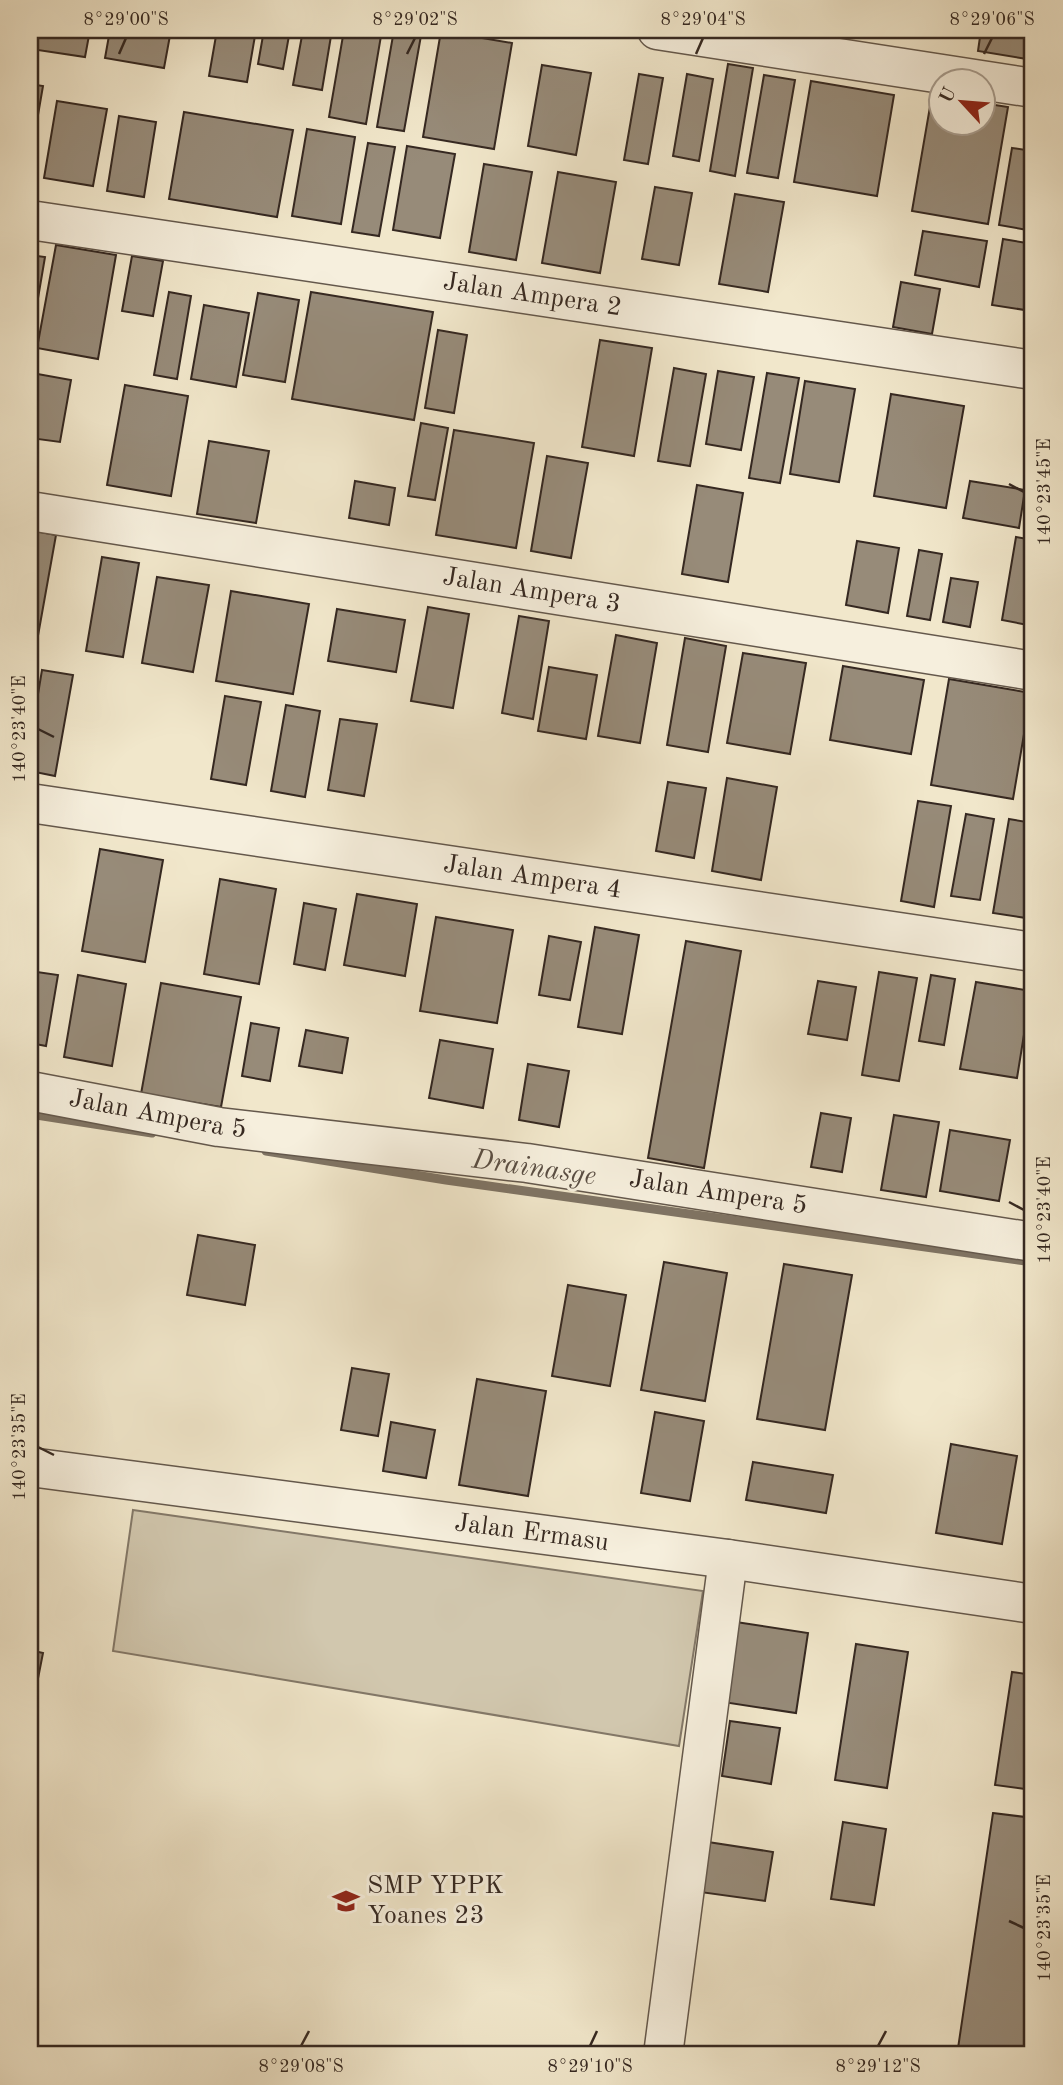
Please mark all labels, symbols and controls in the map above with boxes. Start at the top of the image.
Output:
text: 8°29'00"S [83,11,169,29]
text: 8°29'02"S [372,11,458,29]
text: 8°29'04"S [660,11,746,29]
text: 8°29'06"S [949,11,1035,29]
north arrow [926,66,996,136]
text: U [937,85,961,107]
street label: Jalan Ampera 2 [441,269,623,321]
text: 140°23'45"E [1036,438,1054,546]
street label: Jalan Ampera 3 [441,564,623,618]
text: 140°23'40"E [11,675,29,783]
street label: Jalan Ampera 4 [442,852,623,904]
street label: Jalan Ampera 5 [67,1086,248,1143]
water label: Drainasge [469,1146,598,1192]
text: 140°23'40"E [1036,1156,1054,1264]
street label: Jalan Ampera 5 [627,1166,809,1220]
text: 140°23'35"E [11,1393,29,1501]
street label: Jalan Ermasu [453,1510,611,1556]
place label: SMP YPPK Yoanes 23 [367,1873,504,1929]
text: 140°23'35"E [1036,1874,1054,1982]
school or university icon: SMP YPPK Yoanes 23 [331,1886,361,1916]
text: 8°29'08"S [258,2058,344,2076]
text: 8°29'10"S [547,2058,633,2076]
text: 8°29'12"S [835,2058,921,2076]

